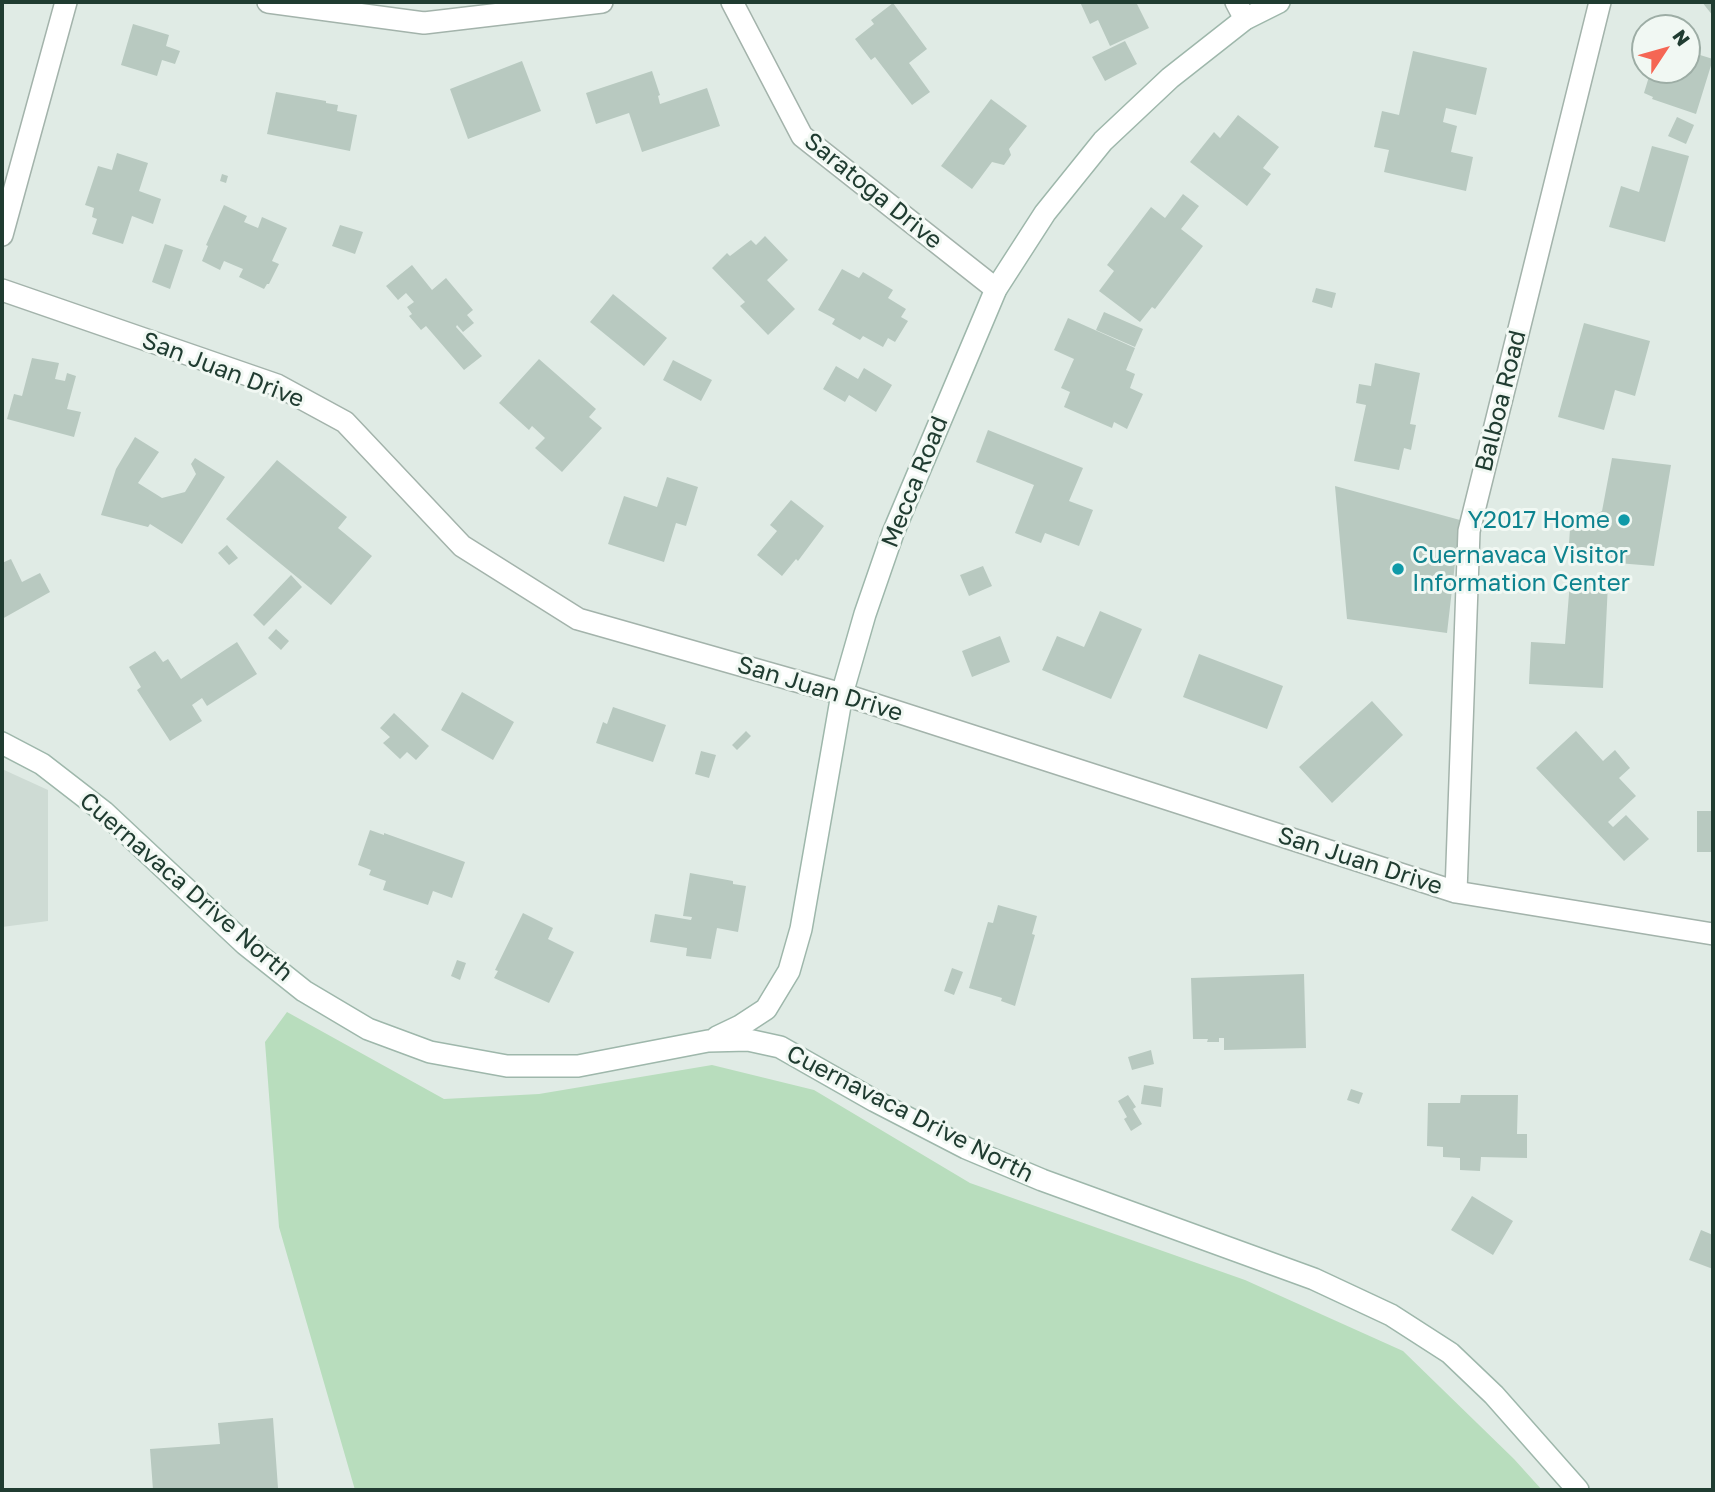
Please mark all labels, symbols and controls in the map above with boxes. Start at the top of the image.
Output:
north arrow [1631,14,1701,84]
text: N [1668,25,1695,50]
street label: Saratoga Drive [798,127,948,255]
street label: San Juan Drive [138,326,308,414]
street label: Balboa Road [1470,327,1532,475]
street label: Mecca Road [876,412,954,552]
place label: Y2017 Home [1468,506,1610,534]
marker: Y2017 Home [1616,512,1632,528]
place label: Cuernavaca Visitor Information Center [1412,541,1630,597]
marker: Cuernavaca Visitor Information Center [1390,561,1406,577]
street label: San Juan Drive [734,650,906,728]
street label: Cuernavaca Drive North [73,787,299,987]
street label: San Juan Drive [1274,821,1446,901]
street label: Cuernavaca Drive North [782,1039,1038,1189]

